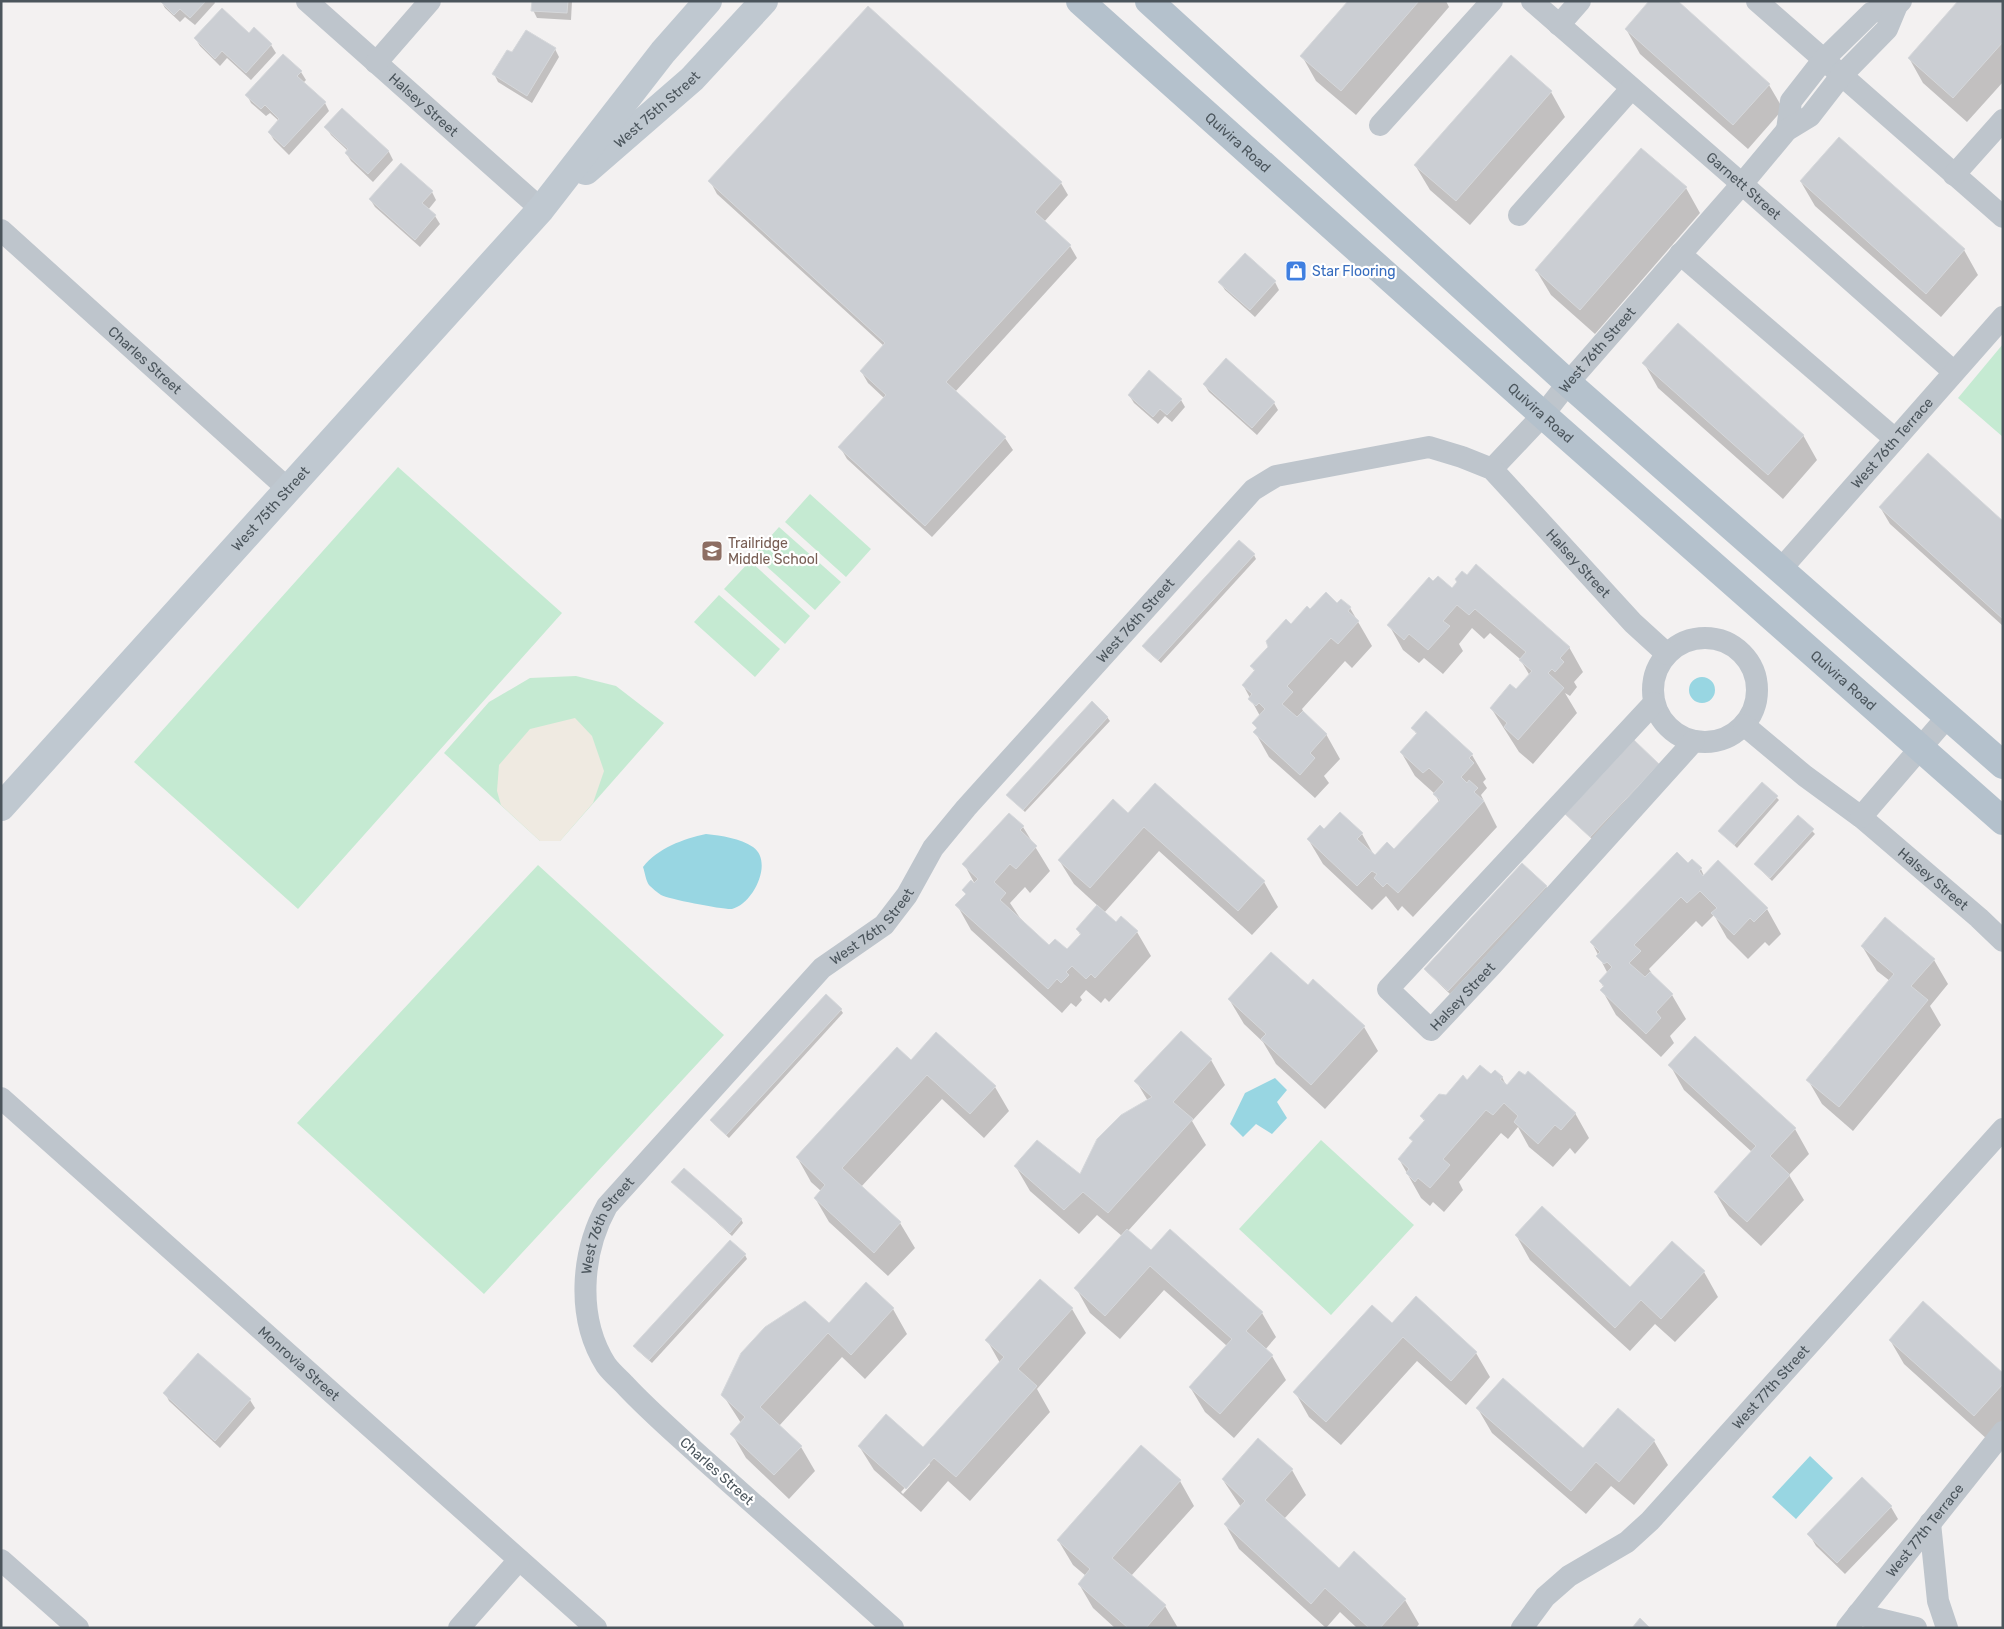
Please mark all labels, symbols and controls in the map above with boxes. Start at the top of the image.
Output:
street label: West 75th Street [611,67,704,152]
street label: Halsey Street [385,70,462,141]
street label: Quivira Road [1201,109,1274,176]
street label: Garnett Street [1703,149,1785,224]
shop icon: Star Flooring [1284,259,1308,283]
place label: Star Flooring [1312,263,1396,280]
street label: West 76th Street [1556,303,1640,396]
street label: Charles Street [104,323,185,398]
street label: Quivira Road [1504,380,1577,447]
street label: West 76th Terrace [1848,394,1937,492]
street label: West 75th Street [228,463,314,555]
street label: Halsey Street [1542,526,1614,602]
place label: Trailridge Middle School [728,535,818,568]
school or university icon: Trailridge Middle School [700,539,724,563]
street label: West 76th Street [1093,575,1178,667]
street label: Quivira Road [1807,647,1880,714]
street label: Halsey Street [1894,844,1972,914]
street label: West 76th Street [827,885,918,969]
street label: Halsey Street [1427,959,1499,1034]
street label: West 76th Street [578,1173,638,1275]
street label: Monrovia Street [254,1323,343,1405]
street label: West 77th Street [1729,1342,1813,1433]
street label: Charles Street [676,1434,757,1509]
street label: West 77th Terrace [1883,1480,1968,1581]

